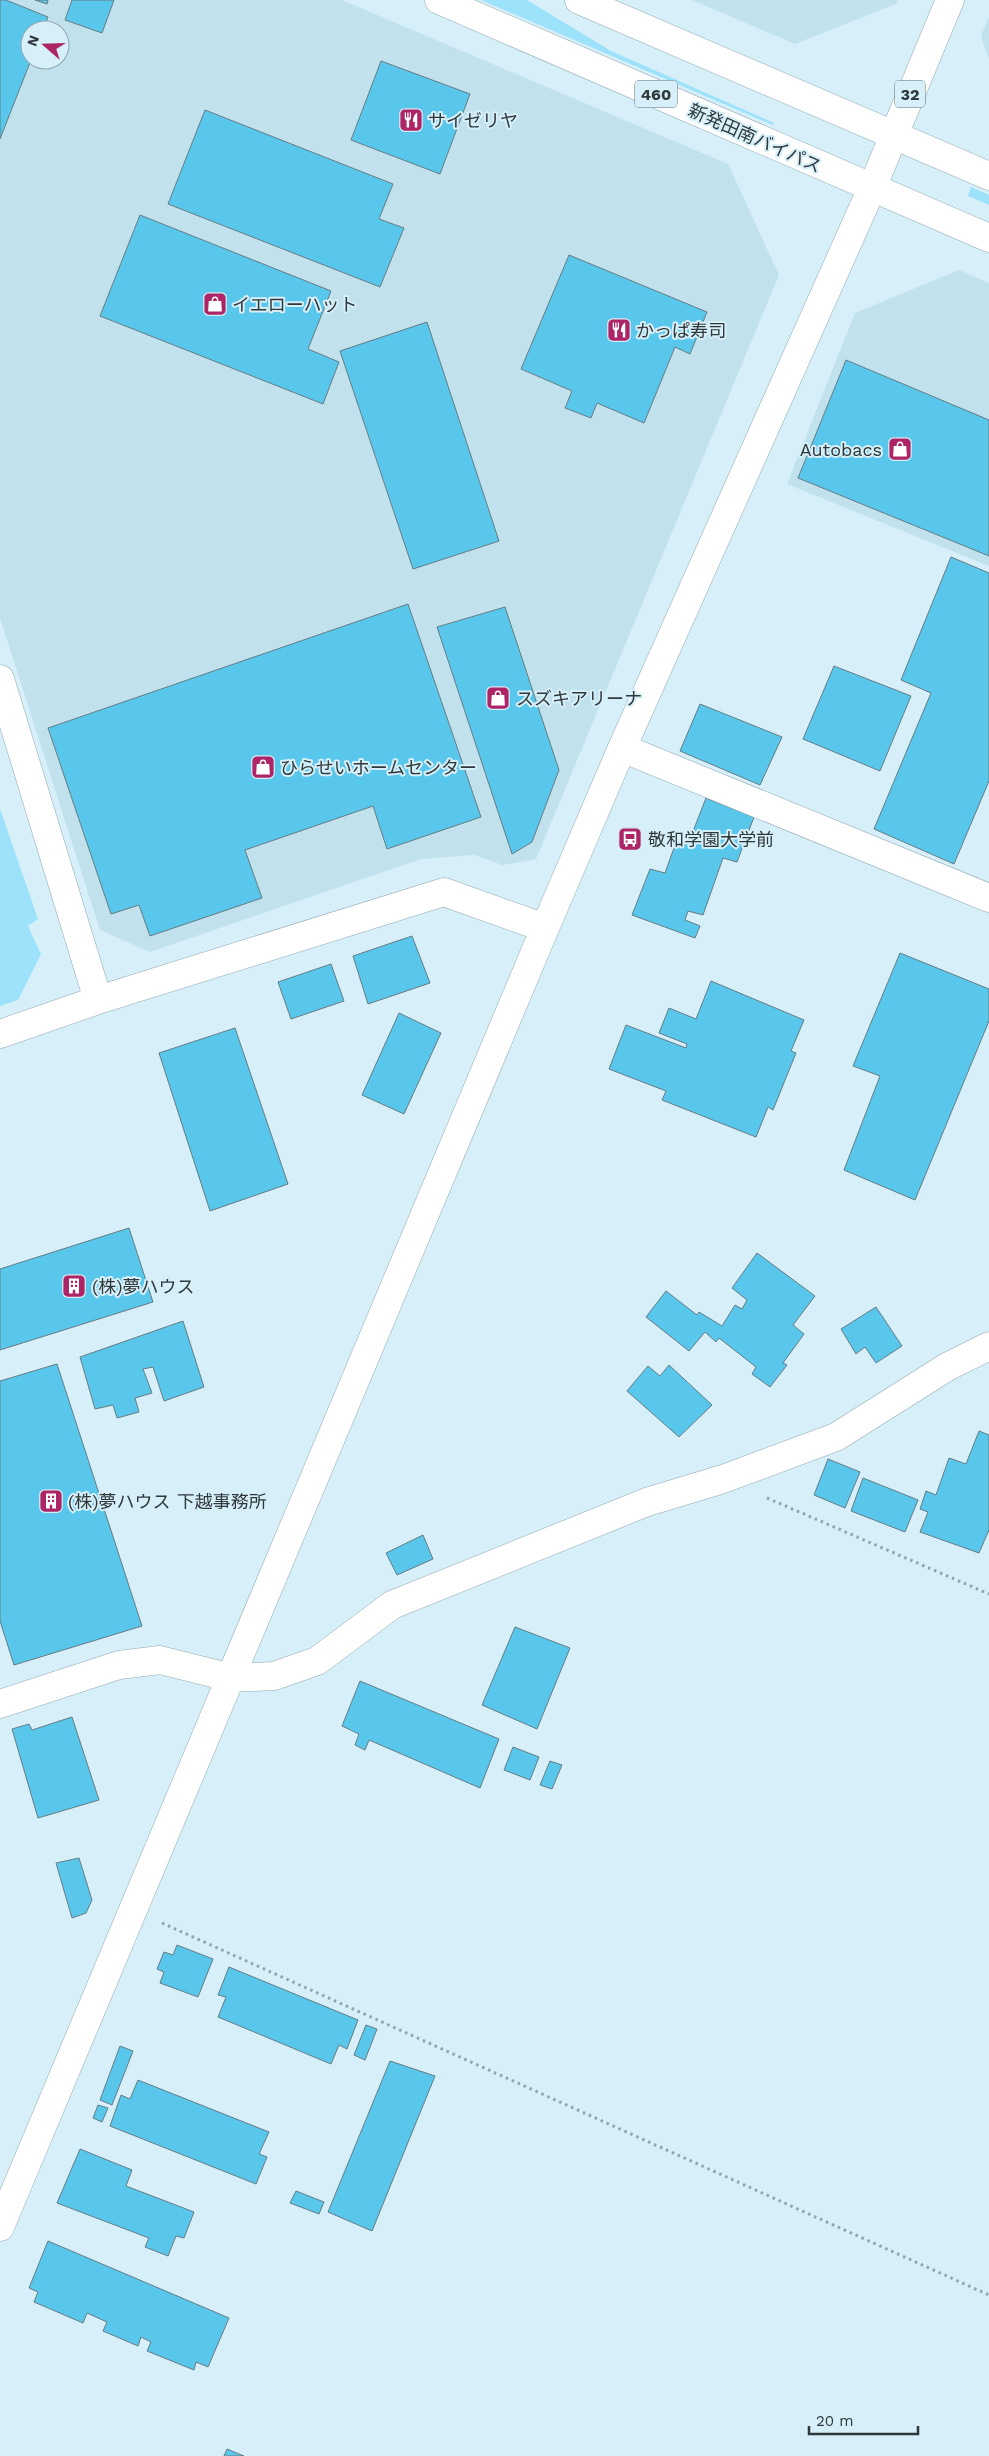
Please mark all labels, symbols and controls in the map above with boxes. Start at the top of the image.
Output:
north arrow [20,20,70,70]
text: N [23,33,42,48]
road number: 460 [635,80,677,108]
road number: 32 [895,80,925,108]
street label: 新発田南バイパス [685,99,825,177]
restaurant icon: サイゼリヤ [398,107,424,133]
place label: サイゼリヤ [428,110,518,131]
shop icon: イエローハット [202,291,228,317]
place label: イエローハット [232,294,357,315]
restaurant icon: かっぱ寿司 [606,317,632,343]
place label: かっぱ寿司 [636,320,726,341]
shop icon: Autobacs [887,436,913,462]
place label: Autobacs [800,439,882,460]
shop icon: スズキアリーナ [485,685,511,711]
place label: スズキアリーナ [516,688,642,709]
shop icon: ひらせいホームセンター [250,754,276,780]
place label: ひらせいホームセンター [280,757,477,778]
bus stop icon: 敬和学園大学前 [617,826,643,852]
place label: 敬和学園大学前 [648,829,774,850]
building icon: (株)夢ハウス [61,1273,87,1299]
place label: (株)夢ハウス [92,1276,195,1297]
building icon: (株)夢ハウス 下越事務所 [38,1488,64,1514]
place label: (株)夢ハウス 下越事務所 [68,1491,267,1512]
scale bar [809,2404,918,2436]
text: 20 m [816,2412,854,2430]

